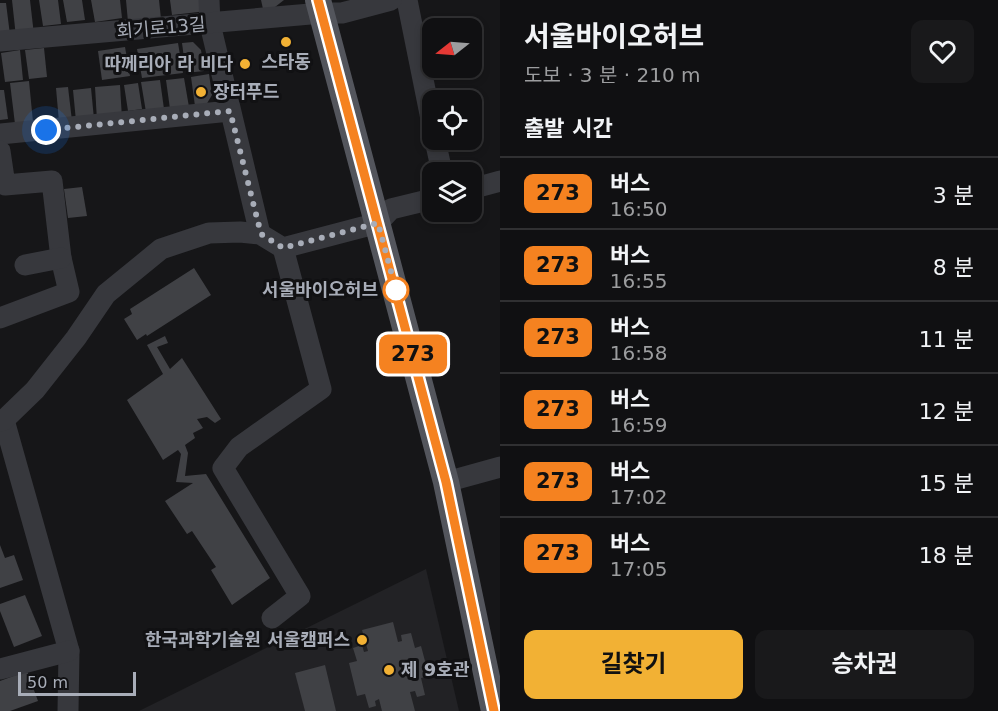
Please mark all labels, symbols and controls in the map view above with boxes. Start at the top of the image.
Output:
street label: 회기로13길 [116,13,206,42]
north arrow [422,18,482,78]
map controls [422,18,482,222]
text: 서울바이오허브 [524,20,704,53]
button: heart [911,20,974,83]
marker: 스타동 [279,35,293,49]
place label: 스타동 [261,51,311,72]
place label: 따께리아 라 비다 [105,53,233,74]
marker: 따께리아 라 비다 [238,57,252,71]
text: 도보 · 3 분 · 210 m [524,63,700,87]
place label: 장터푸드 [213,81,279,102]
marker: 장터푸드 [194,85,208,99]
button: locate [422,90,482,150]
your location [31,115,61,145]
text: 출발 시간 [524,116,613,141]
button: layers [422,162,482,222]
text: 버스 [610,171,650,196]
text: 273 [536,181,580,205]
text: 3 분 [933,183,974,208]
text: 16:50 [610,197,667,221]
text: 버스 [610,243,650,268]
text: 273 [536,253,580,277]
text: 8 분 [933,255,974,280]
text: 16:55 [610,269,667,293]
marker: 서울바이오허브 [383,277,409,303]
place label: 서울바이오허브 [262,279,378,300]
text: 버스 [610,315,650,340]
text: 273 [536,325,580,349]
text: 11 분 [919,327,974,352]
line badge: 273 [378,334,448,374]
text: 16:58 [610,341,667,365]
text: 273 [391,342,435,366]
text: 버스 [610,387,650,412]
text: 273 [536,397,580,421]
text: 12 분 [919,399,974,424]
text: 16:59 [610,413,667,437]
text: 버스 [610,459,650,484]
text: 273 [536,469,580,493]
text: 15 분 [919,471,974,496]
text: 17:02 [610,485,667,509]
text: 버스 [610,531,650,556]
text: 273 [536,541,580,565]
text: 18 분 [919,543,974,568]
text: 17:05 [610,557,667,581]
place label: 한국과학기술원 서울캠퍼스 [145,629,350,650]
button: 길찾기 [524,630,743,699]
button: 승차권 [755,630,974,699]
marker: 한국과학기술원 서울캠퍼스 [355,633,369,647]
place label: 제 9호관 [401,659,470,680]
marker: 제 9호관 [382,663,396,677]
scale bar [18,669,136,696]
text: 50 m [27,673,68,692]

